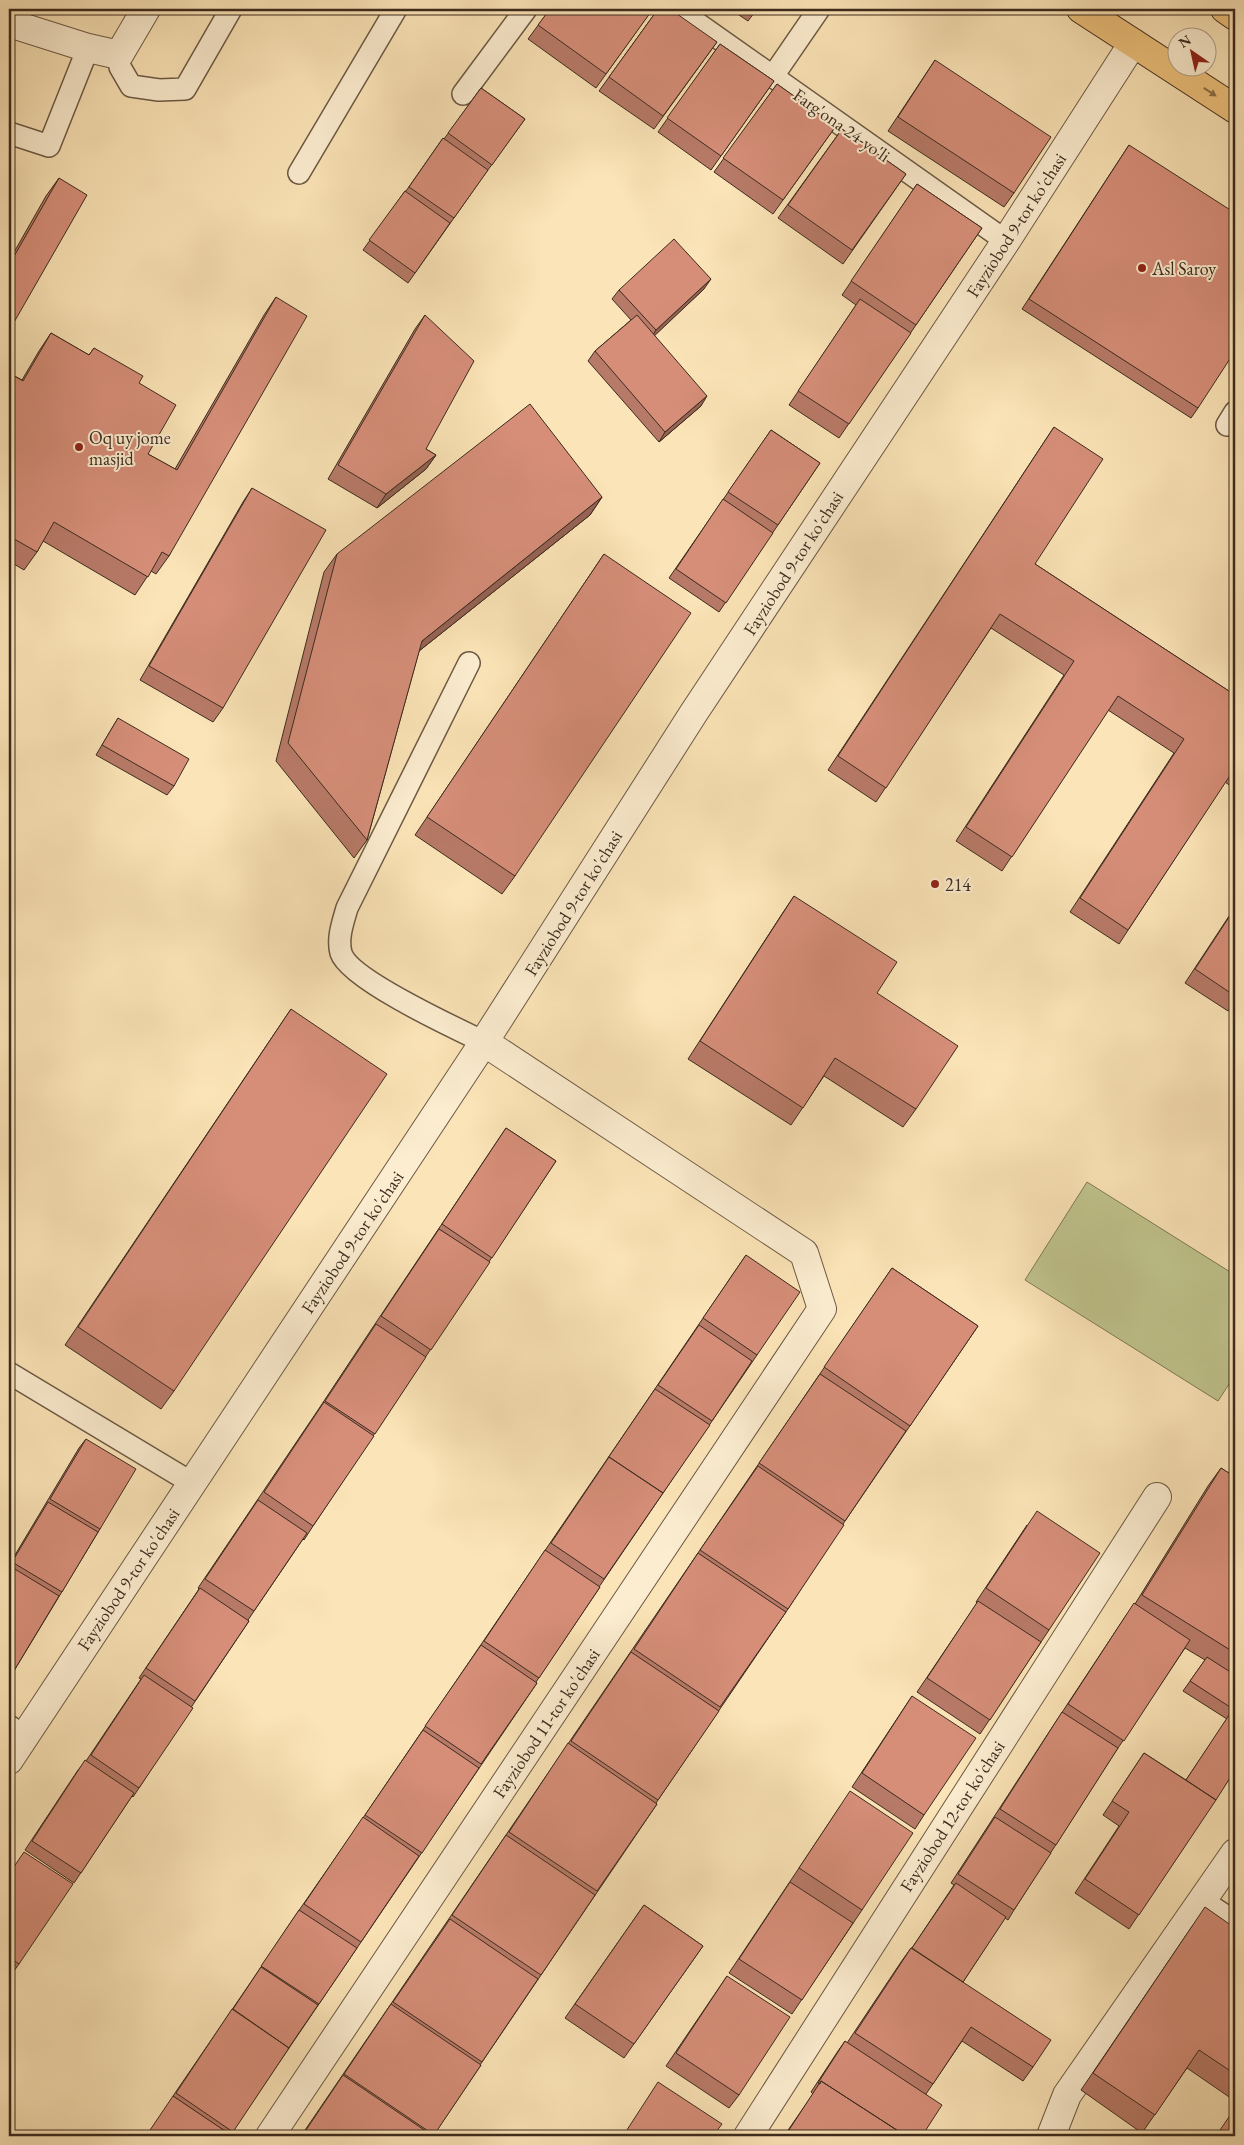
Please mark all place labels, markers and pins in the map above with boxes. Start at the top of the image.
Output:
place label: Asl Saroy [1151,257,1216,280]
marker: Asl Saroy [1136,262,1148,274]
place label: Oq uy jome masjid [89,426,171,470]
marker: Oq uy jome masjid [73,441,85,453]
place label: 214 [945,873,971,896]
marker: 214 [929,878,941,890]

